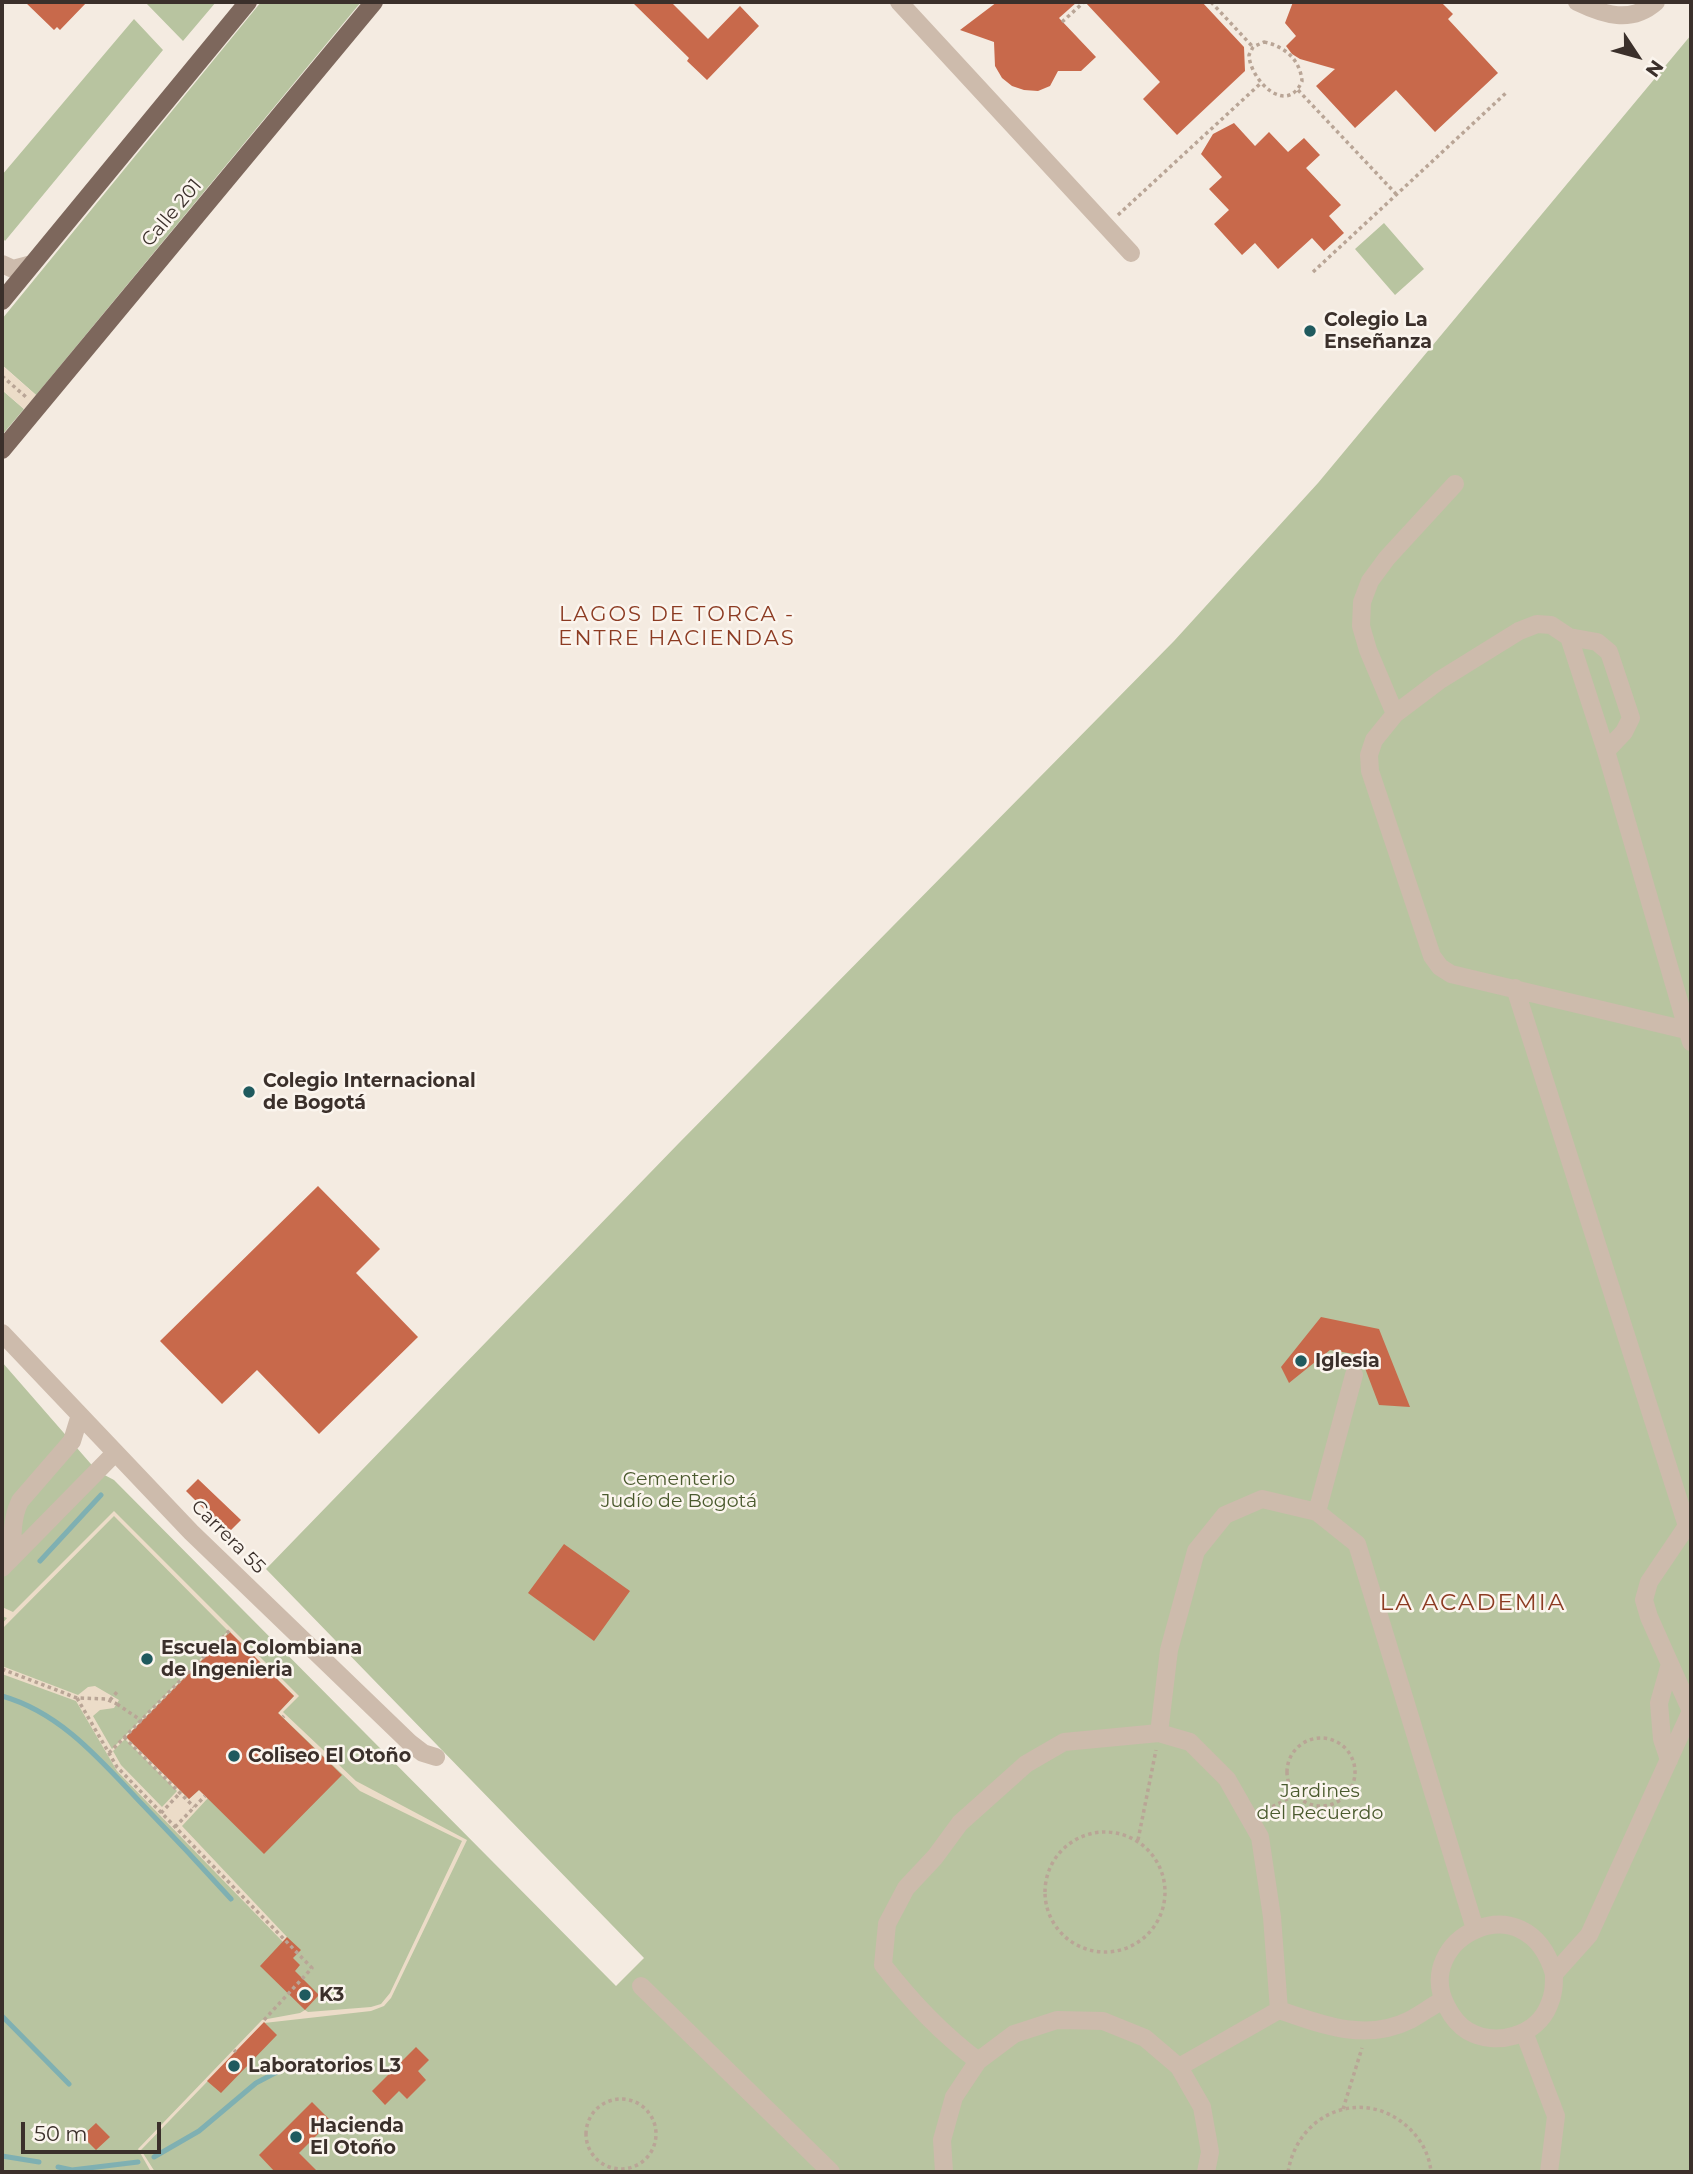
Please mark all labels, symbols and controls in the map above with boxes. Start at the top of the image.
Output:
north arrow [1602,21,1672,91]
text: N [1641,56,1668,82]
street label: Calle 201 [137,174,207,252]
place label: Colegio La Enseñanza [1324,309,1432,353]
marker: Colegio La Enseñanza [1302,323,1318,339]
district label: LAGOS DE TORCA - ENTRE HACIENDAS [560,602,794,652]
place label: Colegio Internacional de Bogotá [263,1070,476,1114]
marker: Colegio Internacional de Bogotá [241,1084,257,1100]
place label: Iglesia [1315,1350,1380,1372]
marker: Iglesia [1293,1353,1309,1369]
park label: Cementerio Judío de Bogotá [601,1468,757,1512]
street label: Carrera 55 [186,1495,270,1579]
district label: LA ACADEMIA [1381,1589,1565,1617]
place label: Escuela Colombiana de Ingenieria [161,1637,362,1681]
marker: Escuela Colombiana de Ingenieria [139,1651,155,1667]
place label: Coliseo El Otoño [248,1745,411,1767]
marker: Coliseo El Otoño [226,1748,242,1764]
park label: Jardines del Recuerdo [1257,1780,1383,1824]
place label: K3 [319,1984,344,2006]
marker: K3 [297,1987,313,2003]
place label: Laboratorios L3 [248,2055,401,2077]
marker: Laboratorios L3 [226,2058,242,2074]
scale bar [24,2108,164,2152]
place label: Hacienda El Otoño [310,2115,404,2159]
text: 50 m [34,2121,88,2146]
marker: Hacienda El Otoño [288,2129,304,2145]

